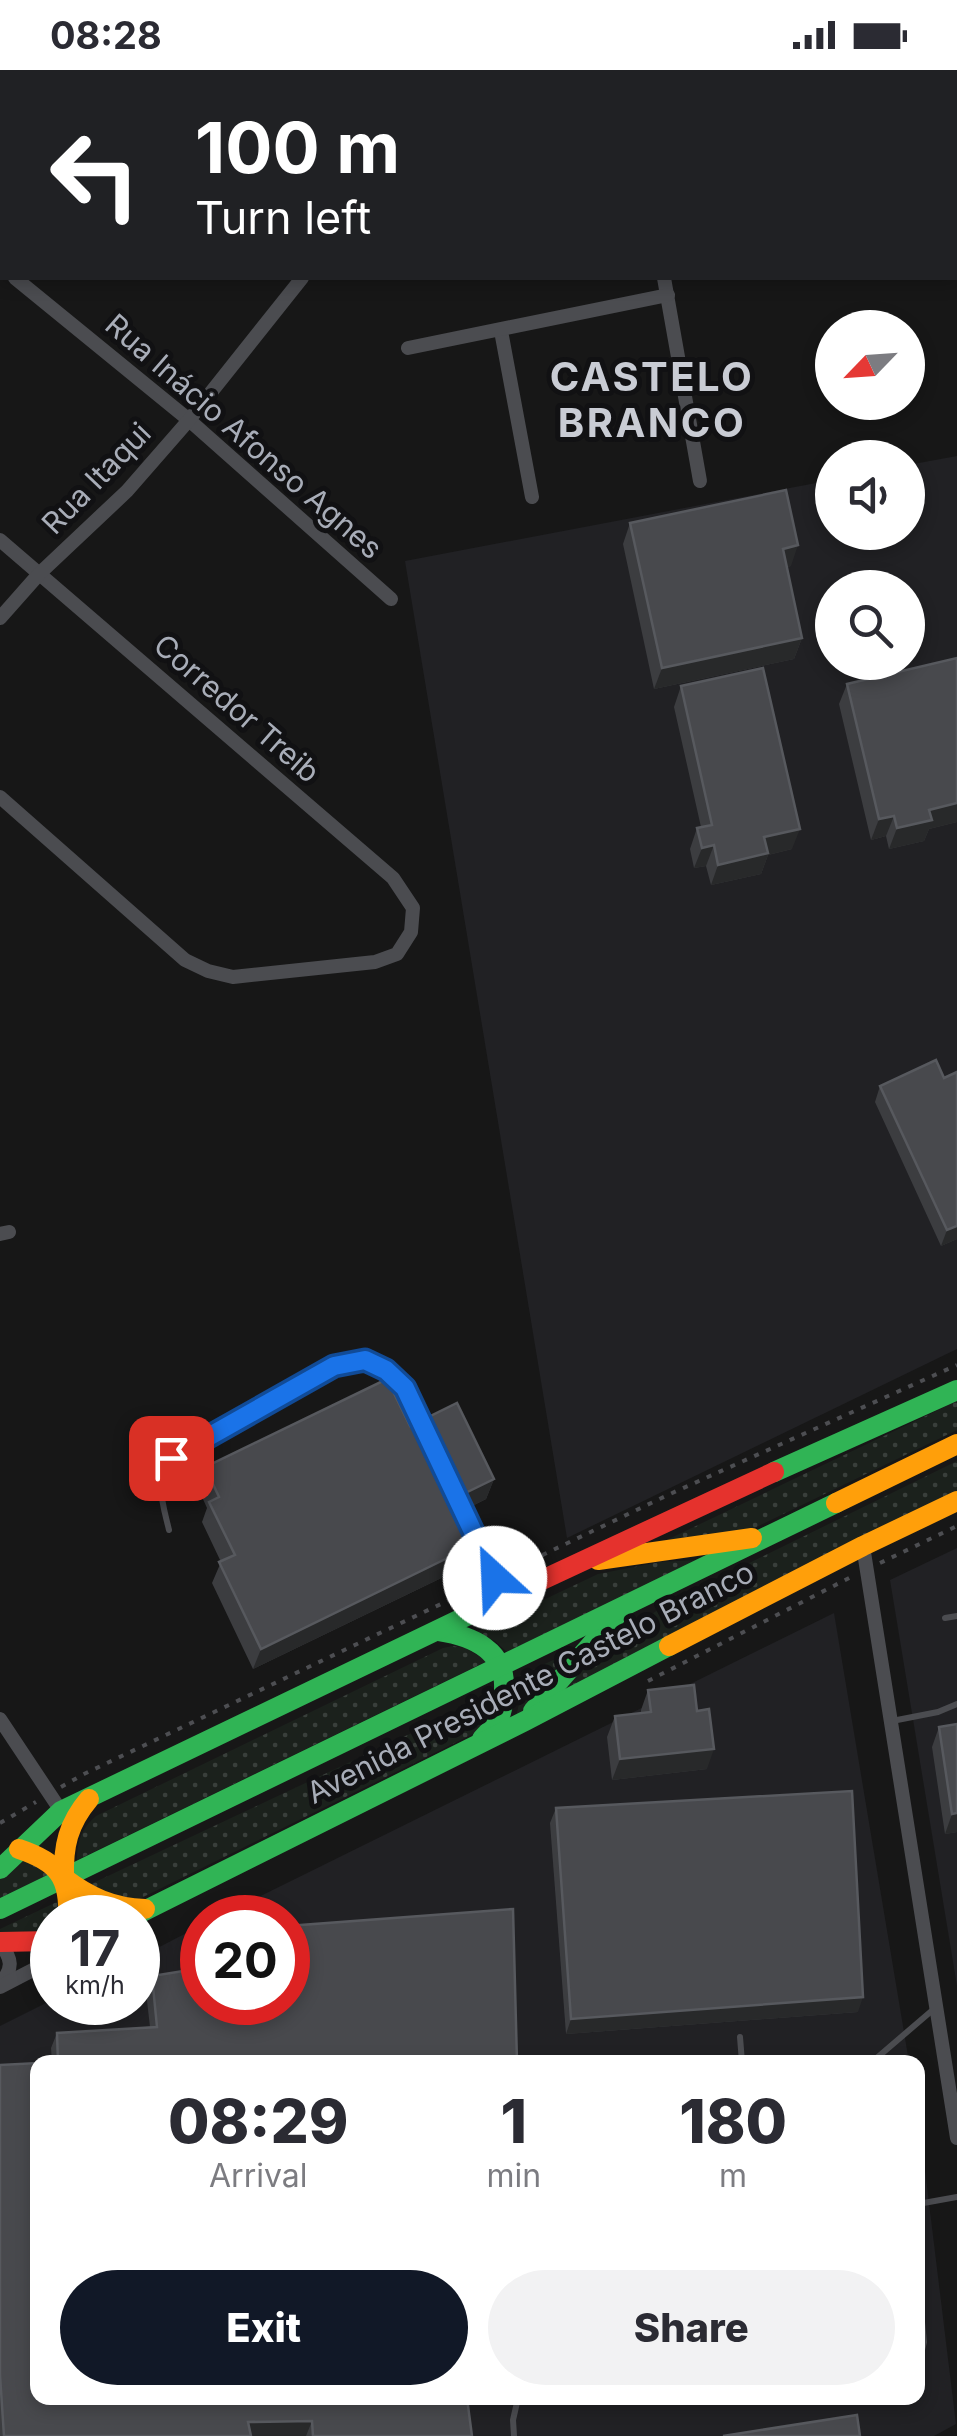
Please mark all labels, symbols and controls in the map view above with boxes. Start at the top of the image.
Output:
text: 08:28 [50,12,162,58]
text: 100 m [195,105,400,190]
icon: left [30,110,160,240]
text: Turn left [195,190,371,245]
street label: Rua Inácio Afonso Agnes [98,306,390,566]
north arrow [815,310,925,420]
map controls [815,310,925,680]
district label: CASTELO BRANCO [550,352,754,447]
street label: Rua Itaqui [34,415,158,541]
button: sound [815,440,925,550]
button: search [815,570,925,680]
street label: Corredor Treib [147,626,327,790]
pin [129,1416,214,1501]
icon: arrive [144,1431,199,1486]
position arrow [443,1526,547,1630]
street label: Avenida Presidente Castelo Branco [301,1553,759,1811]
speed limit sign: 20 [180,1895,310,2025]
text: 17 [70,1918,120,1978]
text: km/h [65,1970,125,2000]
text: 08:29 [168,2085,348,2157]
text: 1 [501,2085,527,2157]
text: 180 [679,2085,787,2157]
text: Arrival [209,2156,307,2195]
text: min [486,2156,541,2195]
text: m [719,2156,747,2195]
button: Exit [60,2270,468,2385]
button: Share [488,2270,895,2385]

